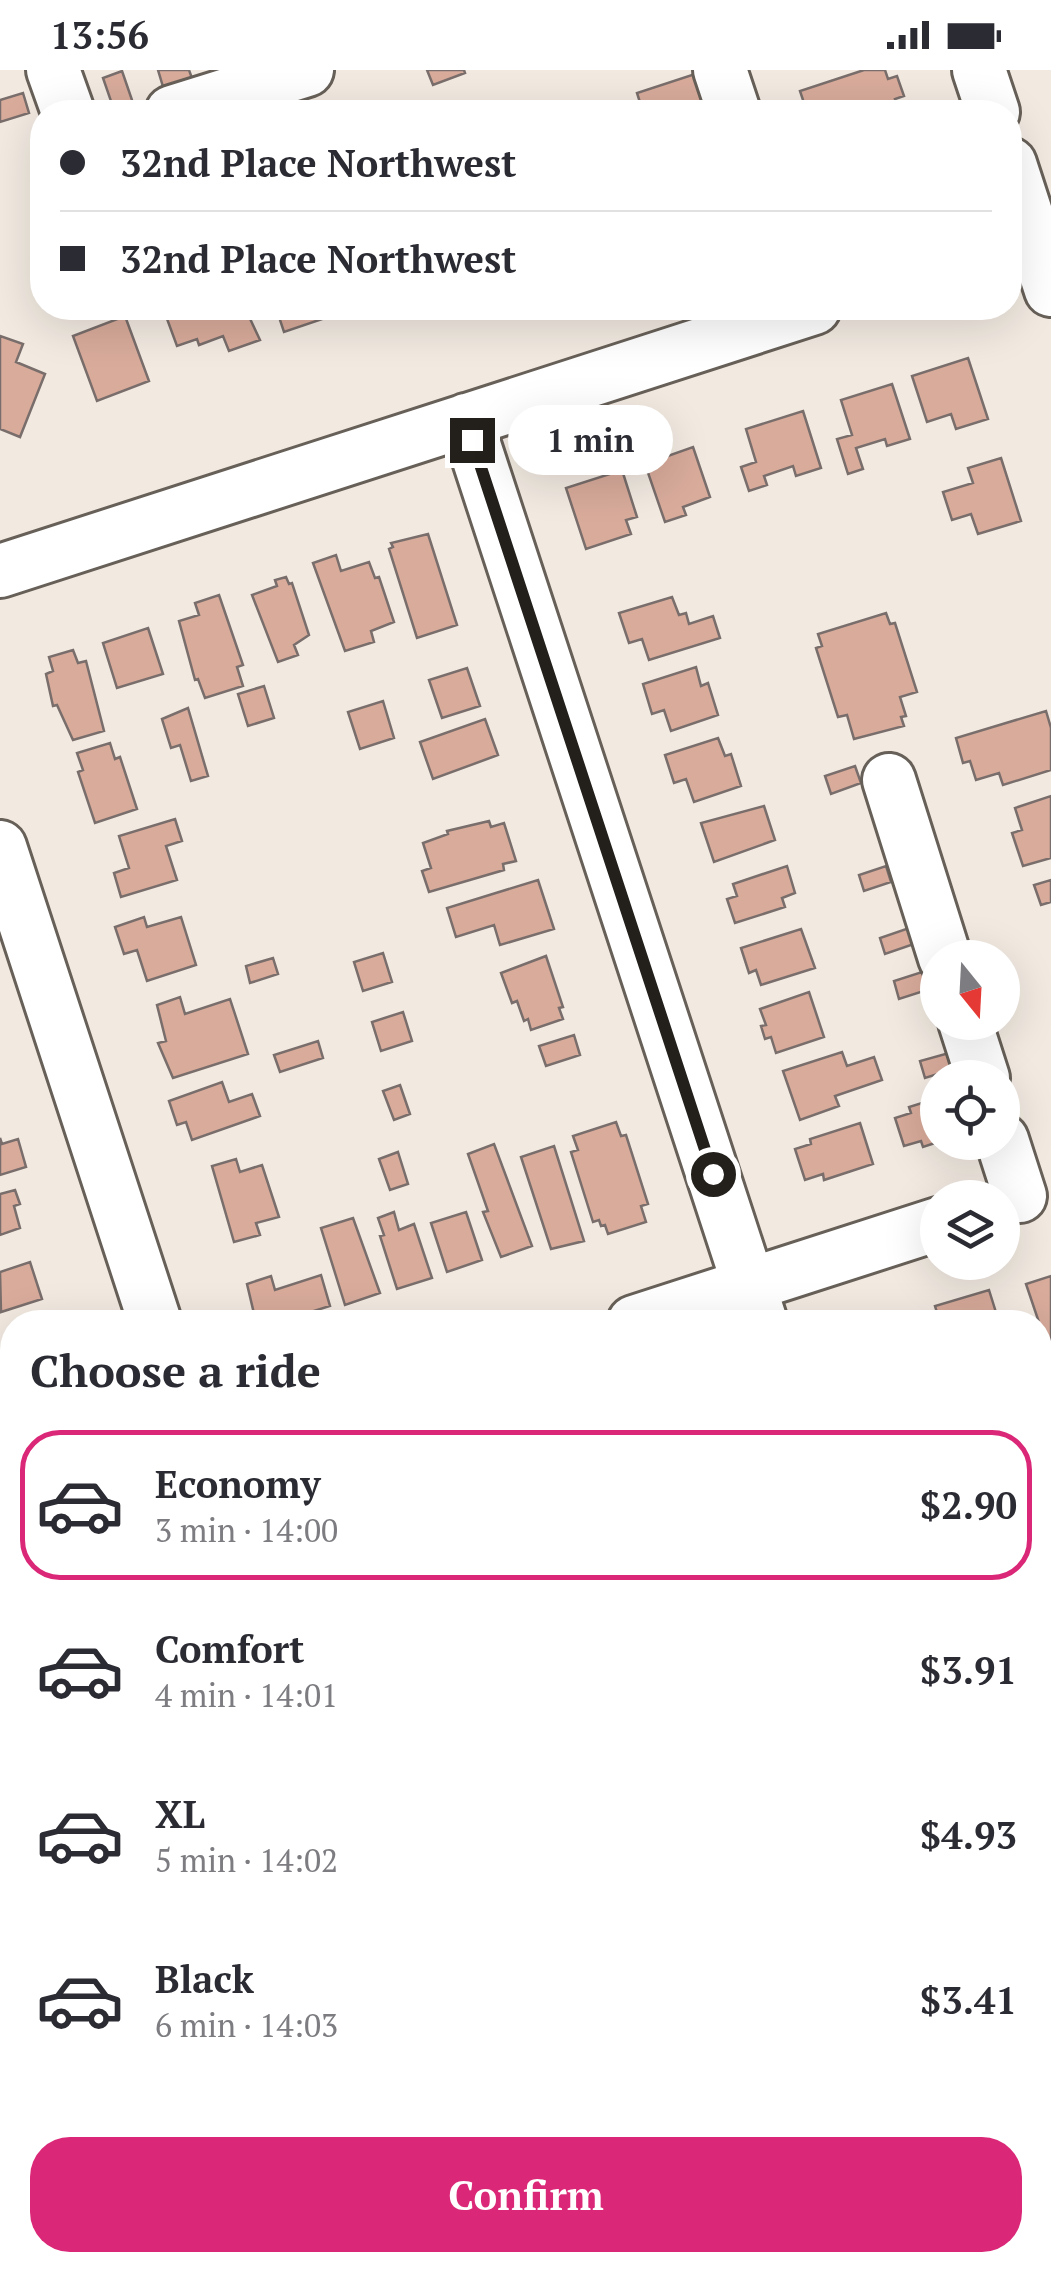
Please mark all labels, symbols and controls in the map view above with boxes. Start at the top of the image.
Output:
text: 13:56 [50,10,149,60]
text: 32nd Place Northwest [120,138,516,188]
text: 32nd Place Northwest [120,234,516,284]
callout: 1 min [507,405,672,475]
route end [450,418,495,463]
text: 1 min [547,419,634,461]
north arrow [920,940,1020,1040]
map controls [920,940,1020,1280]
button: locate [920,1060,1020,1160]
route start [691,1152,736,1197]
button: layers [920,1180,1020,1280]
text: Choose a ride [30,1340,321,1400]
text: Economy [155,1459,321,1509]
icon: car [35,1460,125,1550]
text: $2.90 [920,1480,1017,1530]
text: 3 min · 14:00 [155,1509,338,1551]
text: Comfort [155,1624,304,1674]
icon: car [35,1625,125,1715]
text: $3.91 [920,1645,1017,1695]
text: 4 min · 14:01 [155,1674,338,1716]
text: XL [155,1789,205,1839]
icon: car [35,1790,125,1880]
text: $4.93 [920,1810,1017,1860]
text: 5 min · 14:02 [155,1839,338,1881]
text: Black [155,1954,254,2004]
icon: car [35,1955,125,2045]
text: $3.41 [920,1975,1017,2025]
text: 6 min · 14:03 [155,2004,338,2046]
button: Confirm [30,2137,1022,2252]

